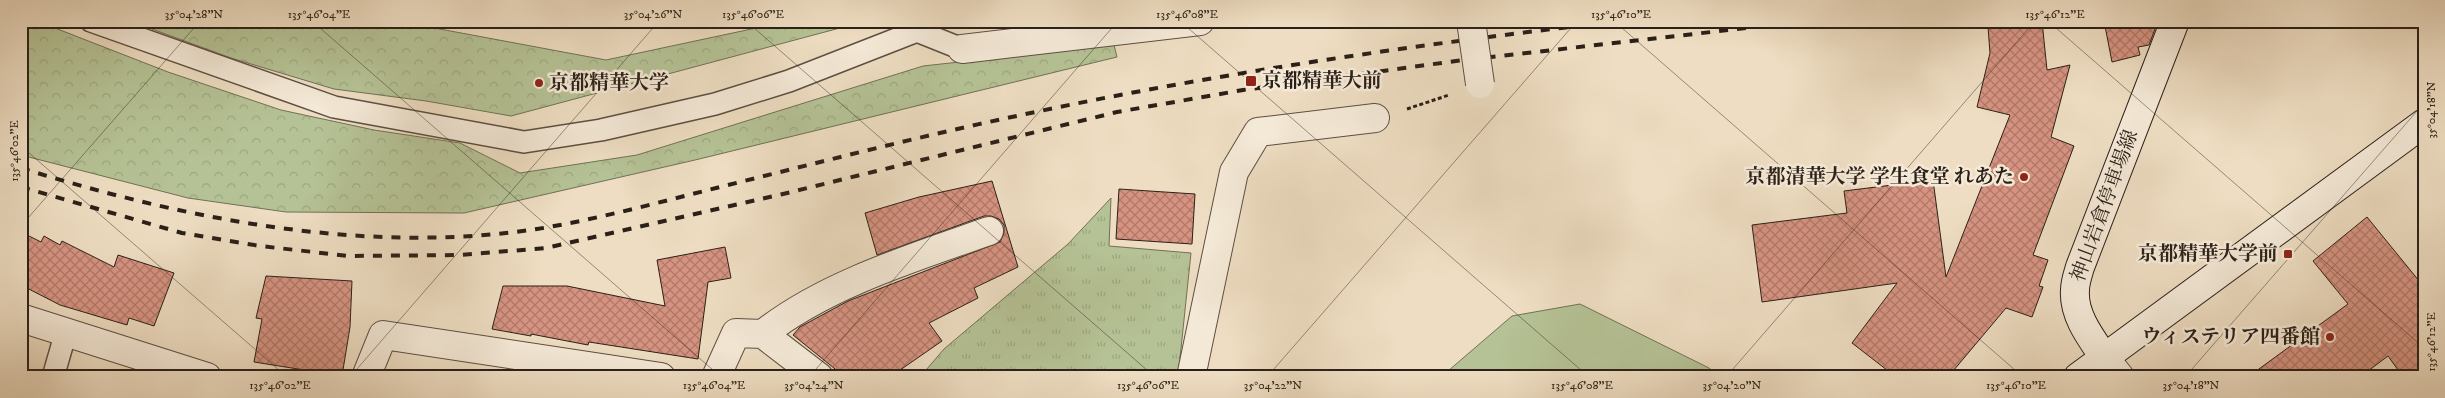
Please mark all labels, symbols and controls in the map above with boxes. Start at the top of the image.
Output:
text: 35°04'28"N [165,7,223,22]
text: 135°46'04"E [288,7,351,22]
text: 35°04'26"N [624,7,682,22]
text: 135°46'06"E [722,7,785,22]
text: 135°46'08"E [1156,7,1218,22]
text: 135°46'10"E [1591,7,1652,22]
text: 135°46'12"E [2025,7,2085,22]
place label: 京都精華大前 [1262,69,1382,94]
place label: 京都精華大学 [549,71,669,96]
marker: 京都精華大前 [1244,74,1258,88]
marker: 京都精華大学 [533,77,545,89]
text: 35°04'18"N [2424,81,2439,138]
text: 135°46'02"E [7,120,22,182]
street label: 神山岩倉停車場線 [2066,127,2144,285]
place label: 京都清華大学 学生食堂 れあた [1745,165,2014,190]
marker: 京都清華大学 学生食堂 れあた [2018,171,2030,183]
place label: 京都精華大学前 [2138,242,2278,267]
marker: 京都精華大学前 [2282,248,2294,260]
text: 135°46'12"E [2424,312,2439,372]
place label: ウィステリア四番館 [2142,325,2320,350]
marker: ウィステリア四番館 [2324,331,2336,343]
text: 135°46'02"E [249,378,311,393]
text: 135°46'04"E [683,378,746,393]
text: 35°04'24"N [784,378,844,393]
text: 135°46'06"E [1117,378,1180,393]
text: 35°04'22"N [1244,378,1302,393]
text: 135°46'08"E [1551,378,1613,393]
text: 35°04'20"N [1703,378,1762,393]
text: 135°46'10"E [1986,378,2047,393]
text: 35°04'18"N [2163,378,2220,393]

